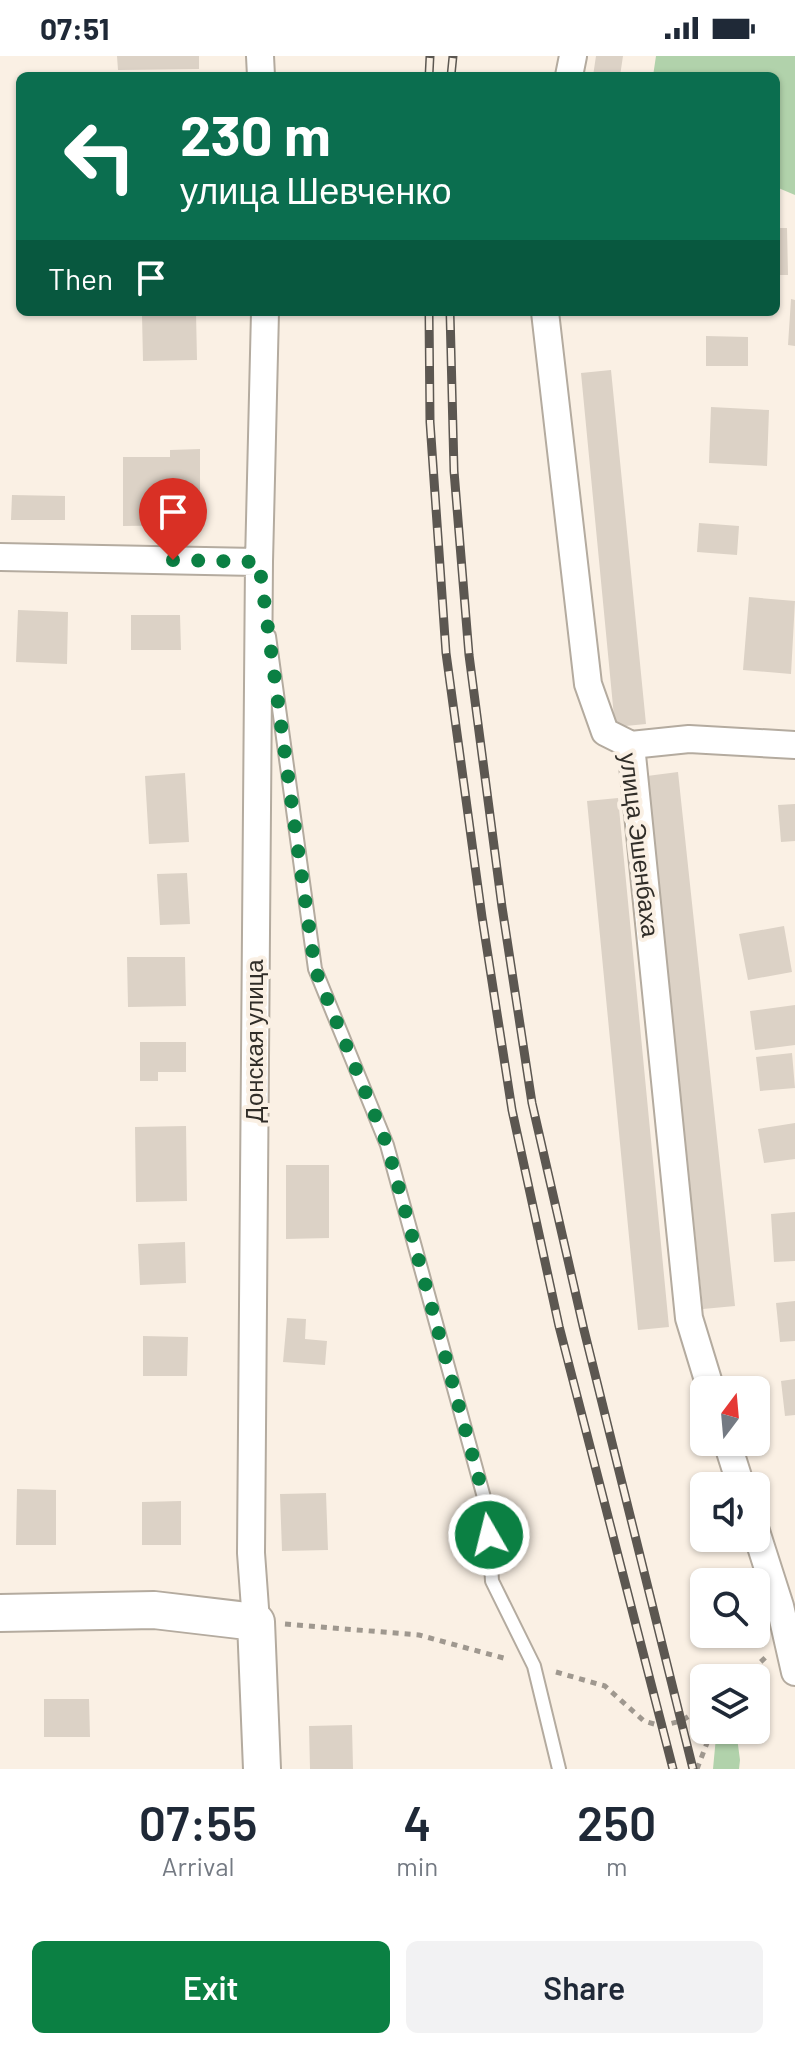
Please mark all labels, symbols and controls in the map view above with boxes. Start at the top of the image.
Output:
text: 07:51 [40,10,109,46]
text: 230 m [180,100,331,167]
icon: left [48,104,152,208]
text: улица Шевченко [180,168,452,211]
icon: arrive [129,256,173,300]
text: Then [48,260,113,296]
pin [139,478,207,560]
icon: arrive [151,490,195,534]
street label: улица Эшенбаха [615,751,666,939]
street label: Донская улица [239,959,268,1123]
north arrow [690,1376,770,1456]
map controls [690,1376,770,1744]
button: sound [690,1472,770,1552]
position arrow [447,1493,531,1577]
button: search [690,1568,770,1648]
button: layers [690,1664,770,1744]
text: 07:55 [139,1793,257,1851]
text: 4 [403,1793,431,1851]
text: 250 [577,1793,656,1851]
text: Arrival [162,1850,234,1881]
text: min [396,1850,438,1881]
text: m [606,1850,627,1881]
button: Exit [32,1941,390,2033]
button: Share [406,1941,763,2033]

